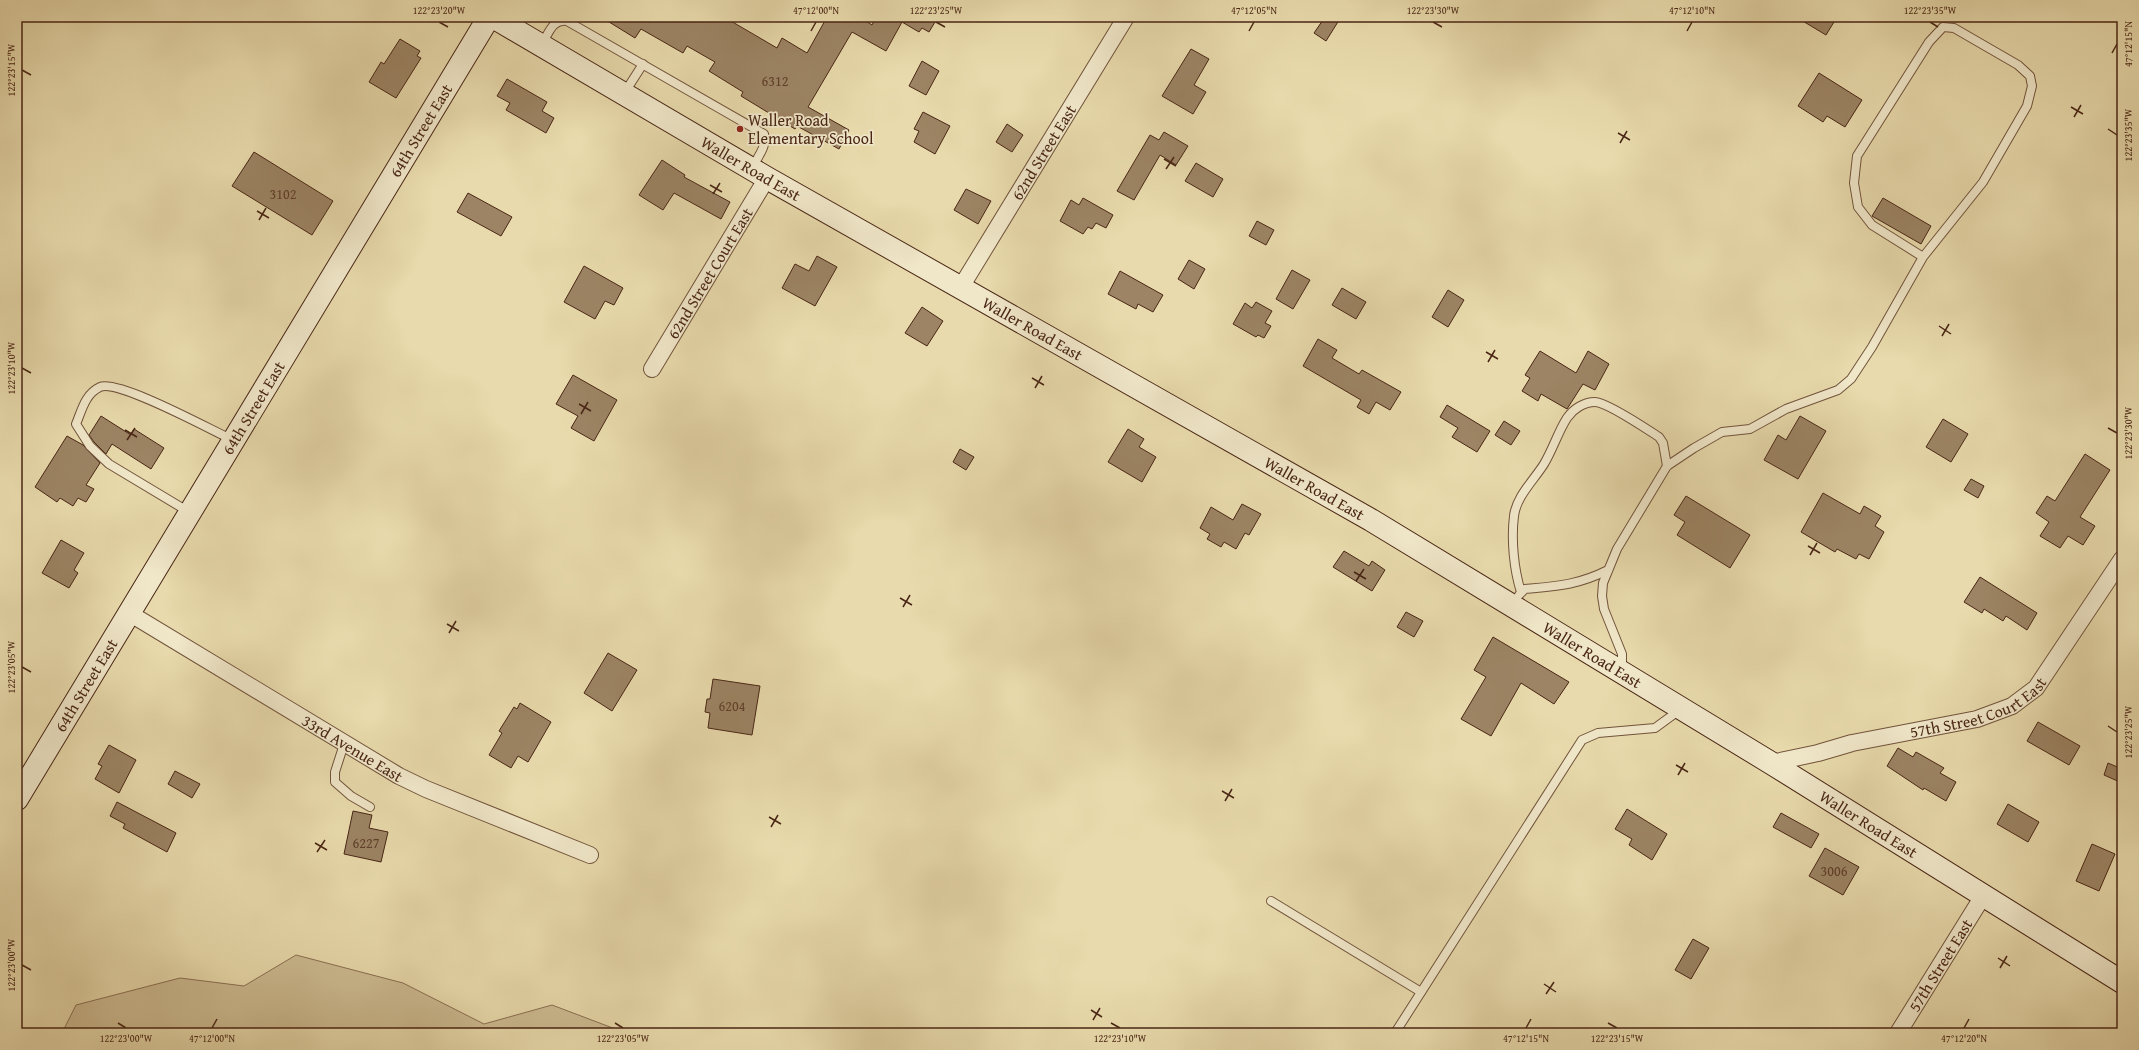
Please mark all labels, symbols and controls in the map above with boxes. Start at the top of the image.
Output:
text: 122°23'20"W [413,3,466,18]
text: 47°12'00"N [793,3,839,18]
text: 122°23'25"W [910,3,963,18]
text: 47°12'05"N [1231,3,1277,18]
text: 122°23'30"W [1407,3,1460,18]
text: 47°12'10"N [1669,3,1715,18]
text: 122°23'35"W [1904,3,1957,18]
text: 47°12'15"N [2121,21,2136,67]
text: 122°23'15"W [4,43,19,96]
house number: 6312 [762,71,788,91]
street label: 64th Street East [383,79,458,182]
street label: 62nd Street East [1005,99,1082,205]
place label: Waller Road Elementary School [748,108,874,150]
text: 122°23'35"W [2121,108,2136,161]
marker: Waller Road Elementary School [735,124,745,134]
street label: Waller Road East [696,130,806,207]
house number: 3102 [270,184,296,204]
street label: 62nd Street Court East [661,203,759,343]
street label: Waller Road East [978,290,1087,367]
text: 122°23'10"W [4,341,19,394]
street label: 64th Street East [216,356,291,459]
text: 122°23'30"W [2121,406,2136,459]
street label: Waller Road East [1260,450,1369,526]
street label: Waller Road East [1538,615,1647,694]
street label: 64th Street East [48,634,123,736]
text: 122°23'05"W [4,640,19,693]
street label: 57th Street Court East [1908,672,2052,744]
house number: 6204 [719,696,746,716]
text: 122°23'25"W [2121,705,2136,758]
street label: 33rd Avenue East [297,708,408,788]
street label: Waller Road East [1815,784,1923,864]
house number: 6227 [353,833,380,853]
house number: 3006 [1821,861,1848,881]
street label: 57th Street East [1902,914,1978,1016]
text: 122°23'00"W [4,938,19,991]
text: 122°23'00"W [100,1031,153,1046]
text: 47°12'00"N [189,1031,235,1046]
text: 122°23'05"W [597,1031,650,1046]
text: 122°23'10"W [1094,1031,1147,1046]
text: 47°12'15"N [1503,1031,1549,1046]
text: 122°23'15"W [1591,1031,1644,1046]
text: 47°12'20"N [1941,1031,1987,1046]

